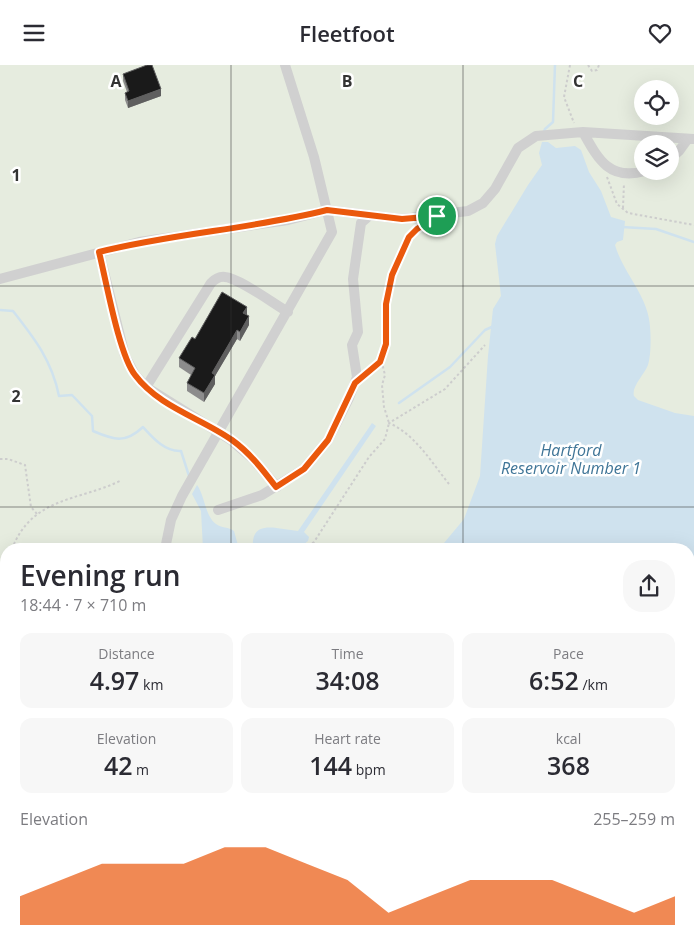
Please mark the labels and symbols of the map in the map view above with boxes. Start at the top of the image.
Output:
text: A [110,70,122,92]
text: B [342,70,352,92]
text: C [573,70,583,92]
text: 1 [11,164,21,186]
pin [416,195,458,237]
text: 2 [11,385,21,407]
water label: Hartford Reservoir Number 1 [501,439,641,479]

